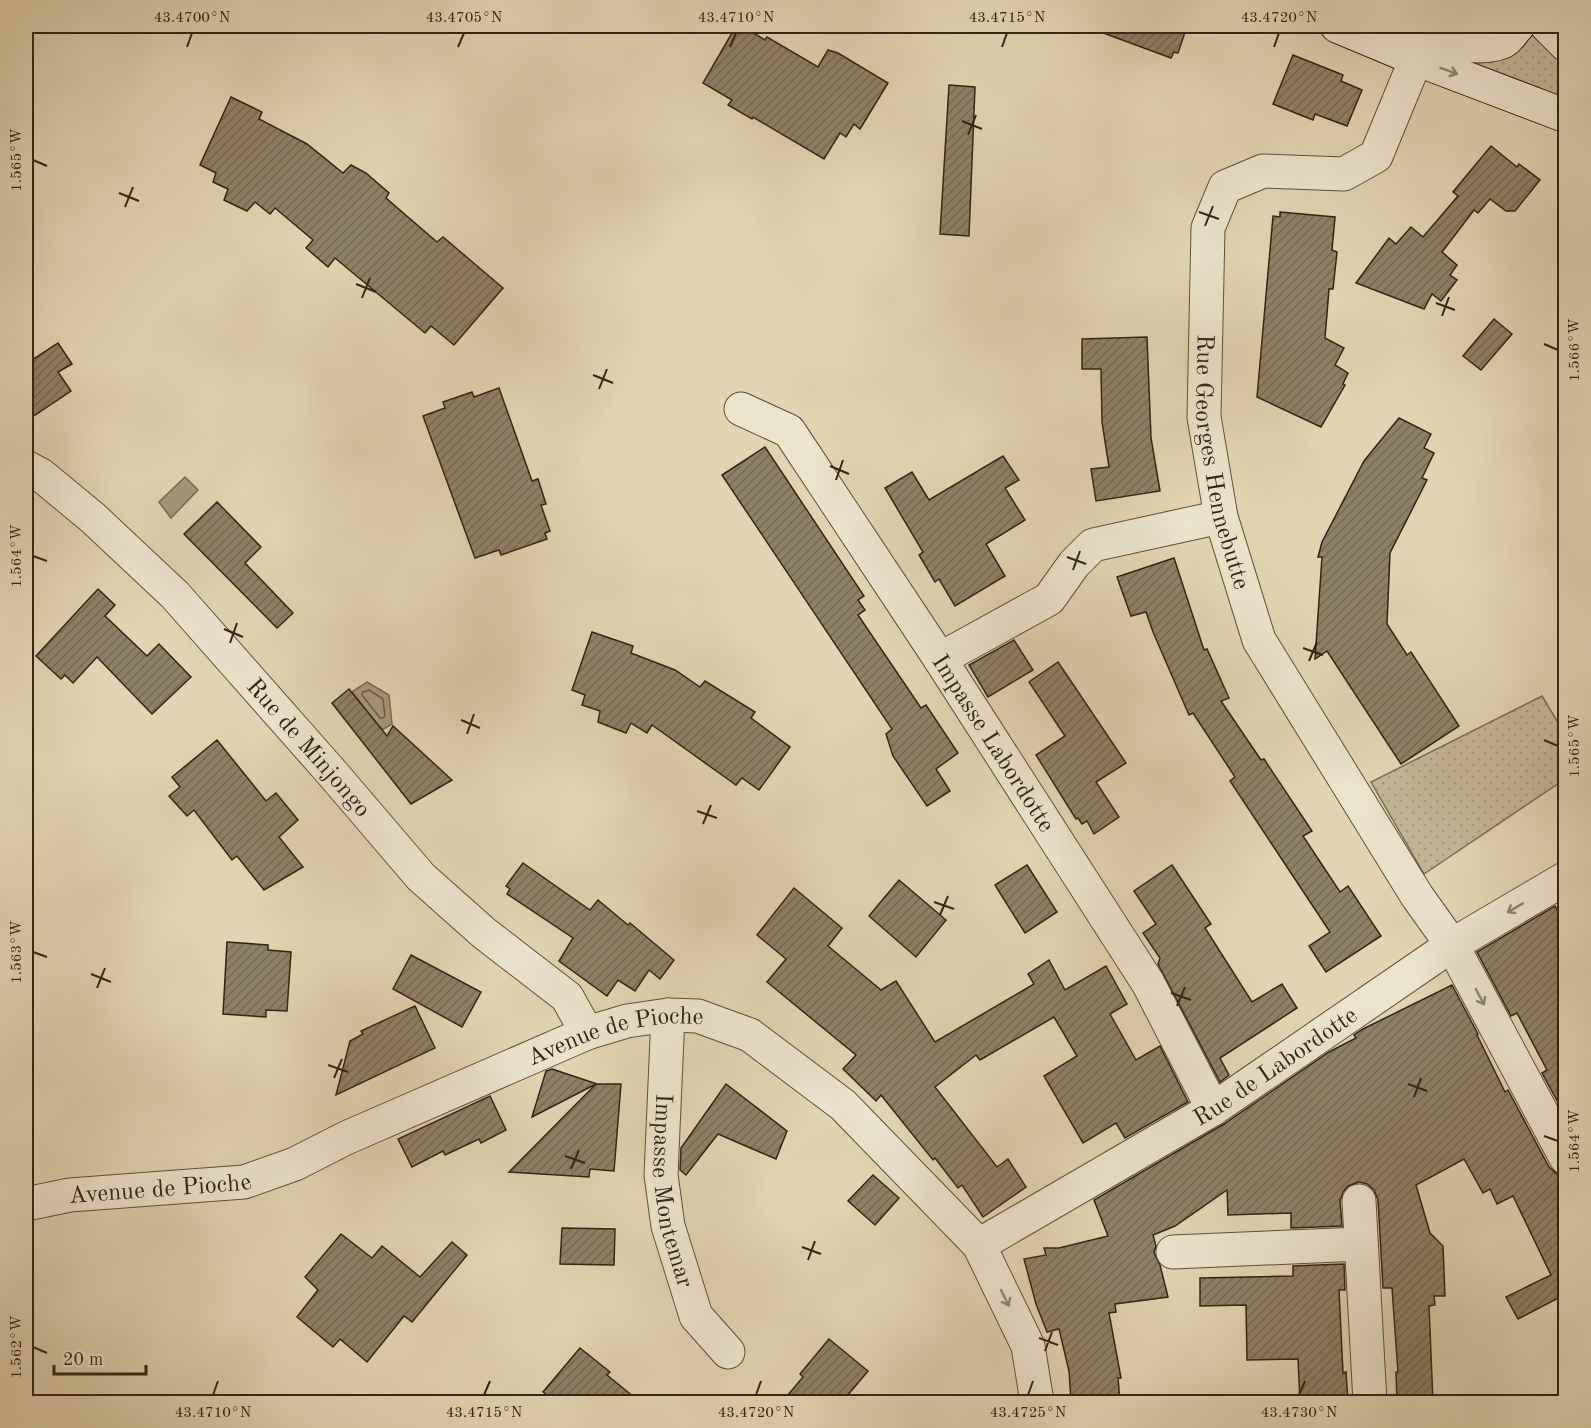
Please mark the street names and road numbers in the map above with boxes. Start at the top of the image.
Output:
street label: Rue Georges Hennebutte [1190,334,1253,593]
street label: Impasse Labordotte [927,651,1058,837]
street label: Rue de Minjongo [241,675,374,823]
street label: Rue de Labordotte [1190,1004,1362,1132]
street label: Avenue de Pioche [524,1005,704,1071]
street label: Impasse Montemar [647,1093,697,1291]
street label: Avenue de Pioche [68,1170,255,1209]

